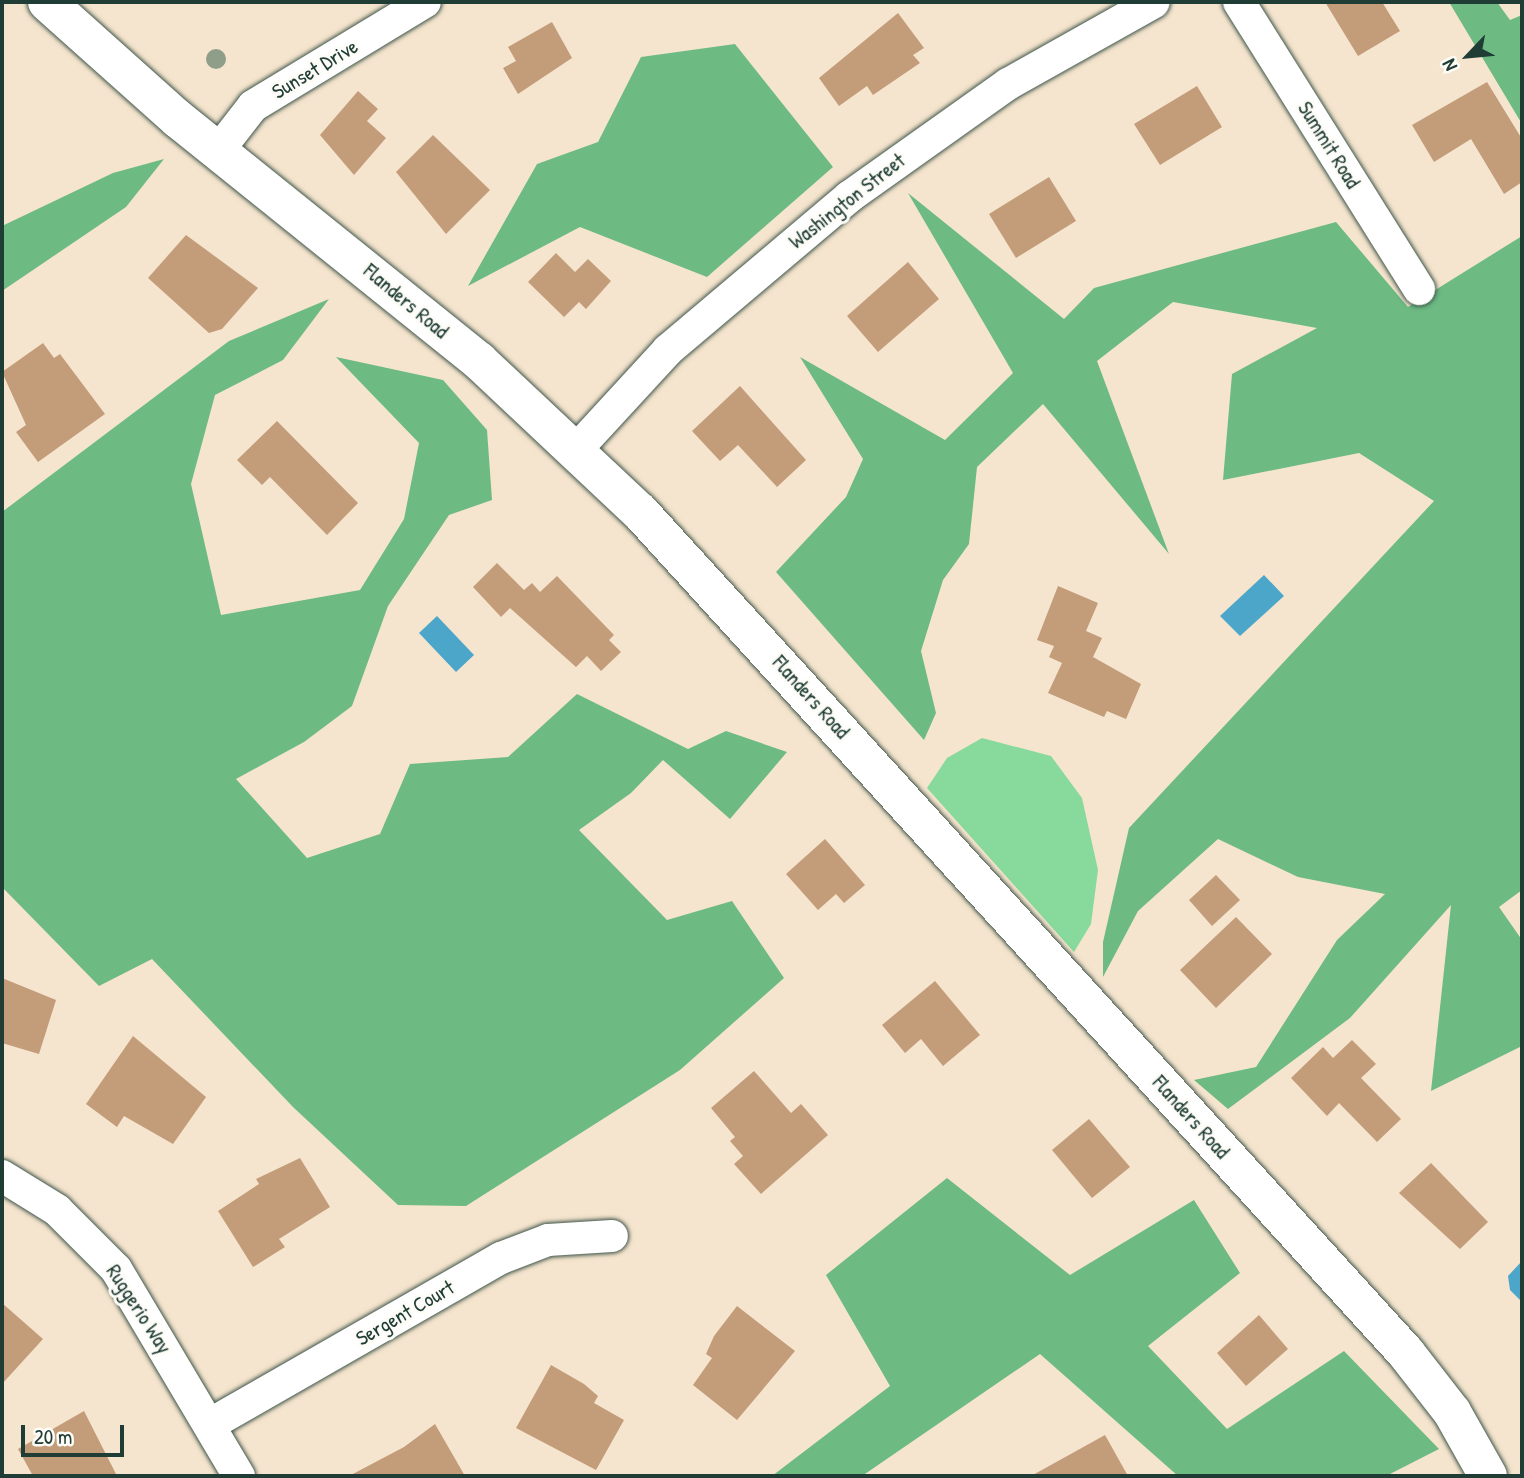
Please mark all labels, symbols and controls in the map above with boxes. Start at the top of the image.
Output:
north arrow [1433,21,1503,91]
street label: Sunset Drive [268,34,362,104]
text: N [1435,55,1463,75]
street label: Summit Road [1292,97,1366,193]
street label: Washington Street [784,148,910,254]
street label: Flanders Road [358,258,454,344]
street label: Flanders Road [767,650,855,744]
street label: Flanders Road [1147,1070,1235,1164]
street label: Ruggerio Way [101,1260,177,1358]
street label: Sergent Court [351,1275,459,1351]
scale bar [24,1412,128,1456]
text: 20 m [34,1422,72,1451]

